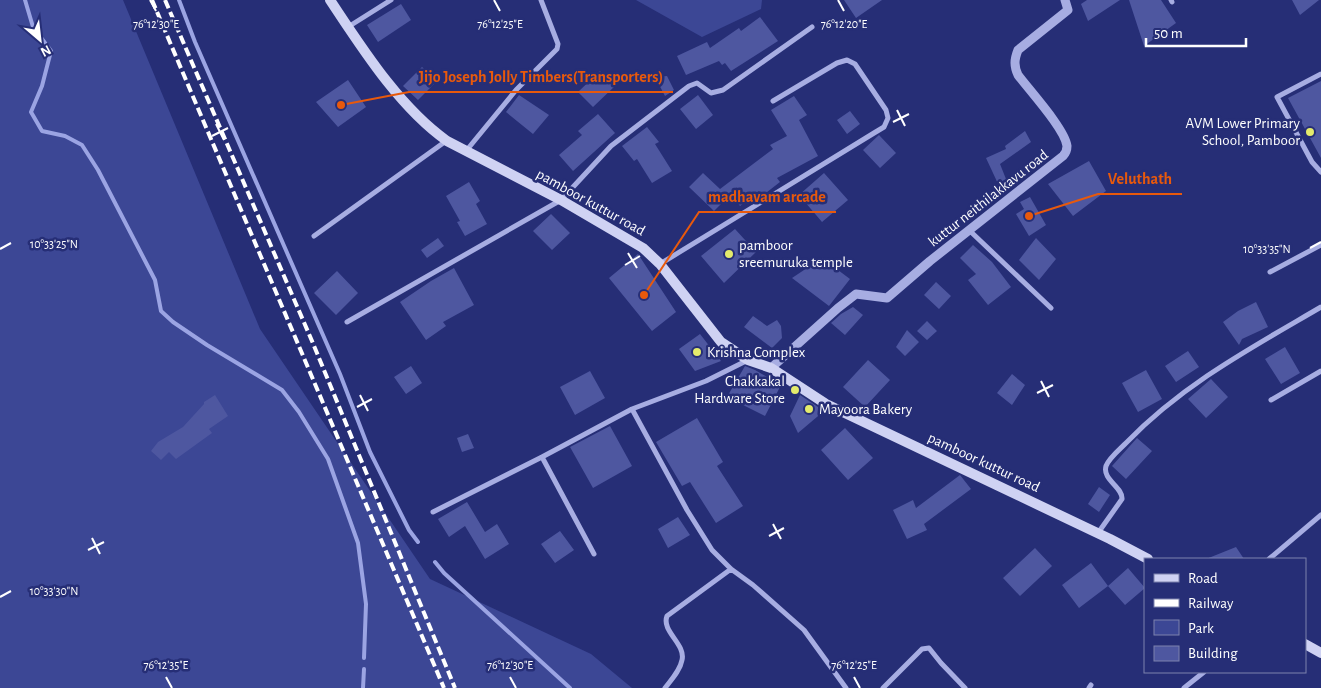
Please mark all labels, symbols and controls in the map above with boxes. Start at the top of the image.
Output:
north arrow [15,15,65,65]
scale bar [1146,15,1246,47]
text: 76°12'30"E [133,18,179,30]
text: 76°12'25"E [477,18,523,30]
text: 76°12'20"E [821,18,868,30]
text: 50 m [1154,26,1183,41]
text: N [38,42,53,59]
callout: Jijo Joseph Jolly Timbers(Transporters) [409,61,673,92]
text: Jijo Joseph Jolly Timbers(Transporters) [419,69,663,86]
place label: AVM Lower Primary School, Pamboor [1185,116,1301,148]
marker: AVM Lower Primary School, Pamboor [1304,126,1316,138]
street label: kuttur neithilakkavu road [926,147,1051,250]
callout: Veluthath [1098,163,1182,194]
street label: pamboor kuttur road [534,166,648,239]
text: Veluthath [1108,171,1172,187]
callout: madhavam arcade [699,181,836,212]
text: madhavam arcade [708,189,826,205]
text: 10°33'25"N [30,238,78,250]
place label: pamboor sreemuruka temple [739,238,853,270]
text: 10°33'35"N [1243,243,1291,255]
marker: pamboor sreemuruka temple [723,248,735,260]
place label: Krishna Complex [707,345,806,360]
marker: Krishna Complex [691,346,703,358]
place label: Chakkakal Hardware Store [694,374,785,406]
marker: Chakkakal Hardware Store [789,384,801,396]
place label: Mayoora Bakery [819,402,913,417]
marker: Mayoora Bakery [803,403,815,415]
street label: pamboor kuttur road [925,430,1042,495]
legend [1144,558,1306,673]
text: Road [1188,571,1218,586]
text: 10°33'30"N [30,585,78,597]
text: Railway [1188,596,1234,611]
text: Park [1188,621,1214,636]
text: Building [1188,646,1238,661]
text: 76°12'35"E [144,659,189,671]
text: 76°12'30"E [487,659,533,671]
text: 76°12'25"E [831,659,877,671]

